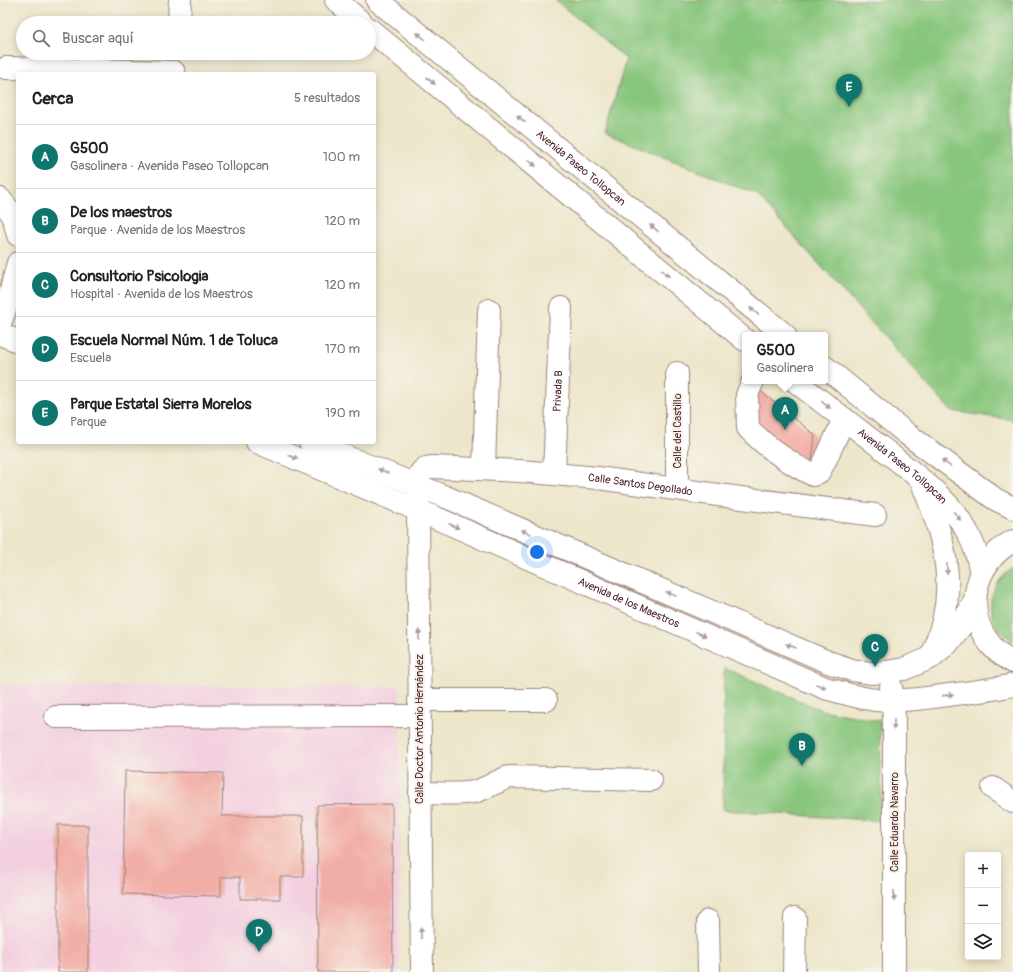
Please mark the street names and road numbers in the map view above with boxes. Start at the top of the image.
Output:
street label: Avenida Paseo Tollopcan [533,127,628,208]
street label: Privada B [551,370,565,412]
street label: Calle del Castillo [671,393,684,469]
street label: Avenida Paseo Tollopcan [855,426,950,507]
street label: Calle Santos Degollado [588,471,693,498]
street label: Avenida de los Maestros [576,575,682,631]
street label: Calle Doctor Antonio Hernández [413,654,426,804]
street label: Calle Eduardo Navarro [888,772,901,872]

